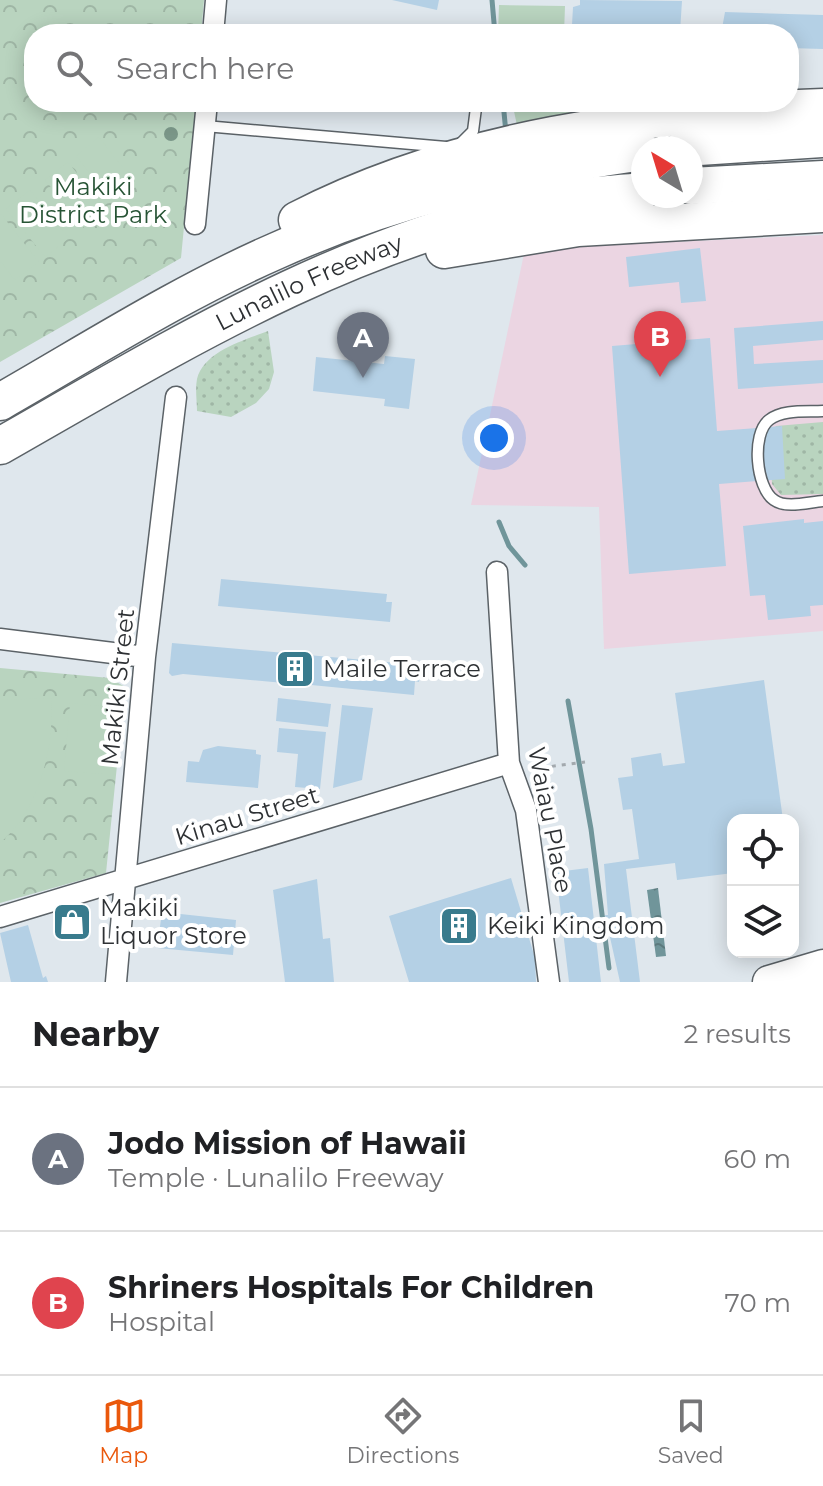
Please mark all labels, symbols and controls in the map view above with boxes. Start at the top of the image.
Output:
search box [24,24,799,112]
icon: search [52,46,96,90]
text: Search here [116,50,294,87]
north arrow [631,136,703,208]
park label: Makiki District Park [19,172,168,229]
street label: Lunalilo Freeway [211,228,406,337]
pin: B [634,311,686,377]
pin: A [337,312,389,378]
your location [474,418,514,458]
street label: Makiki Street [95,607,140,767]
building icon: Maile Terrace [274,648,316,690]
place label: Maile Terrace [323,654,481,683]
street label: Waiau Place [522,744,579,895]
street label: Kinau Street [171,780,323,851]
map controls [727,814,799,958]
button: locate [727,814,799,886]
button: layers [727,886,799,958]
place label: Makiki Liquor Store [100,893,247,950]
shop icon: Makiki Liquor Store [51,901,93,943]
building icon: Keiki Kingdom [438,905,480,947]
place label: Keiki Kingdom [487,911,665,940]
text: Nearby [32,1013,159,1055]
text: 2 results [683,1018,791,1050]
text: Jodo Mission of Hawaii [108,1125,466,1162]
text: A [48,1143,68,1175]
text: 60 m [724,1143,791,1175]
text: Temple · Lunalilo Freeway [108,1162,444,1194]
text: Shriners Hospitals For Children [108,1269,594,1306]
text: B [48,1287,68,1319]
text: 70 m [725,1287,791,1319]
text: Hospital [108,1306,215,1338]
tab: Map [99,1394,148,1469]
tab: Directions [347,1394,459,1469]
tab: Saved [658,1394,724,1469]

